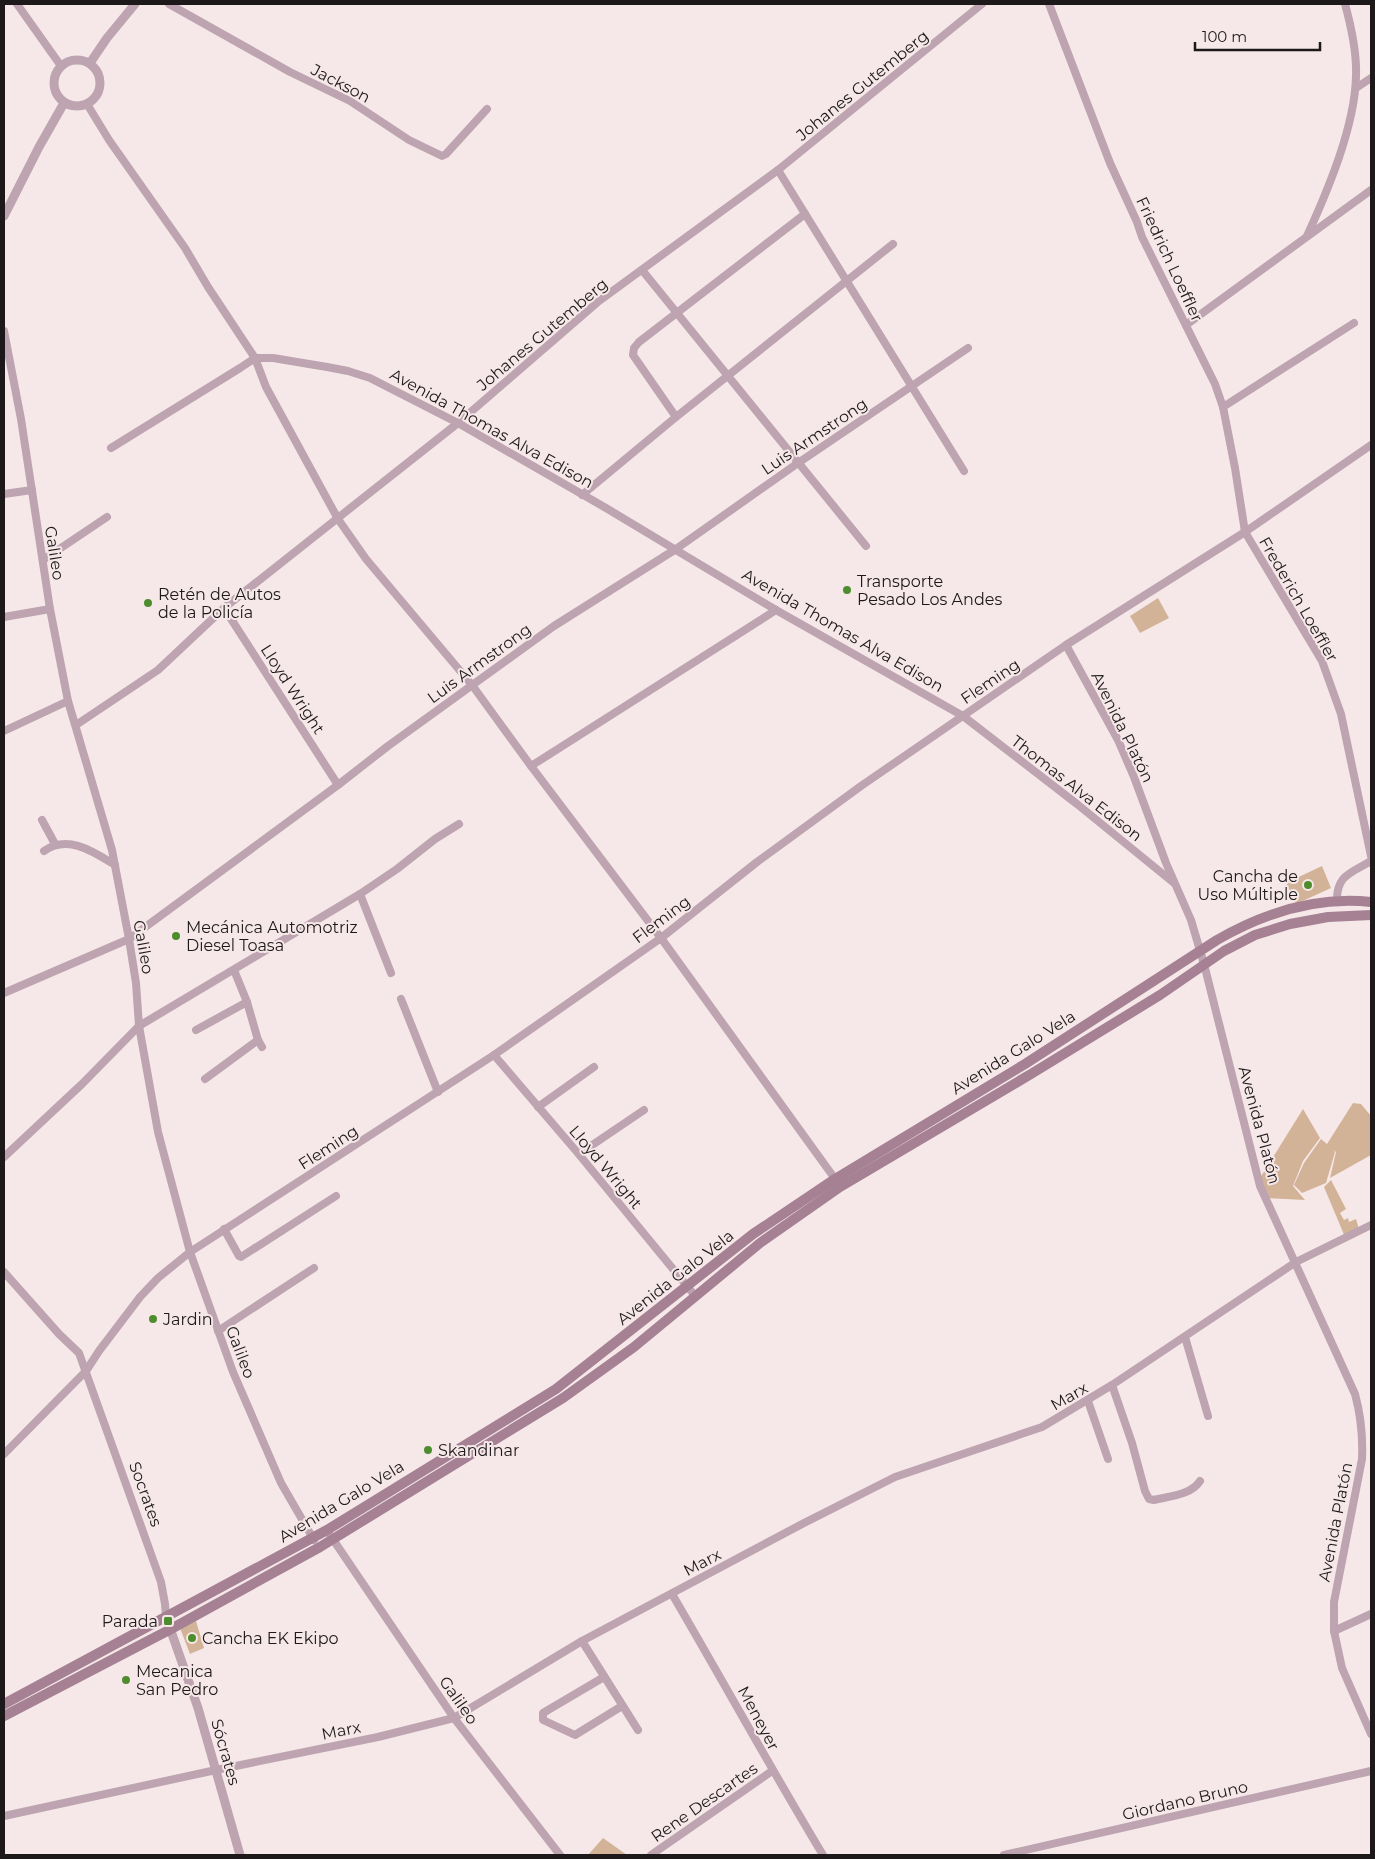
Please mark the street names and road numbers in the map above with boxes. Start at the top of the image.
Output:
street label: Johanes Gutemberg [792,26,932,145]
street label: Jackson [307,59,374,107]
street label: Friedrich Loeffler [1132,194,1207,325]
street label: Johanes Gutemberg [472,274,611,395]
street label: Avenida Thomas Alva Edison [387,365,597,492]
street label: Luis Armstrong [758,394,871,479]
street label: Galileo [41,525,68,581]
street label: Frederich Loeffler [1255,533,1342,665]
street label: Avenida Thomas Alva Edison [739,565,947,696]
street label: Luis Armstrong [424,619,535,707]
street label: Lloyd Wright [257,641,329,738]
street label: Fleming [957,655,1023,708]
street label: Avenida Platón [1087,669,1158,786]
street label: Thomas Alva Edison [1008,731,1146,845]
street label: Fleming [629,892,694,947]
street label: Galileo [129,919,158,976]
street label: Avenida Galo Vela [948,1007,1079,1098]
street label: Avenida Platón [1235,1064,1284,1186]
street label: Fleming [295,1121,362,1174]
street label: Lloyd Wright [565,1122,646,1213]
street label: Avenida Galo Vela [613,1226,737,1329]
street label: Galileo [222,1323,259,1381]
street label: Marx [1047,1378,1092,1415]
street label: Avenida Galo Vela [275,1457,407,1546]
street label: Socrates [125,1459,166,1529]
street label: Avenida Platón [1315,1461,1356,1583]
street label: Marx [680,1545,725,1580]
street label: Galileo [435,1673,482,1728]
street label: Meneyer [734,1683,783,1754]
street label: Sócrates [207,1717,244,1787]
street label: Marx [320,1717,363,1744]
street label: Rene Descartes [647,1759,761,1846]
street label: Giordano Bruno [1120,1777,1250,1824]

